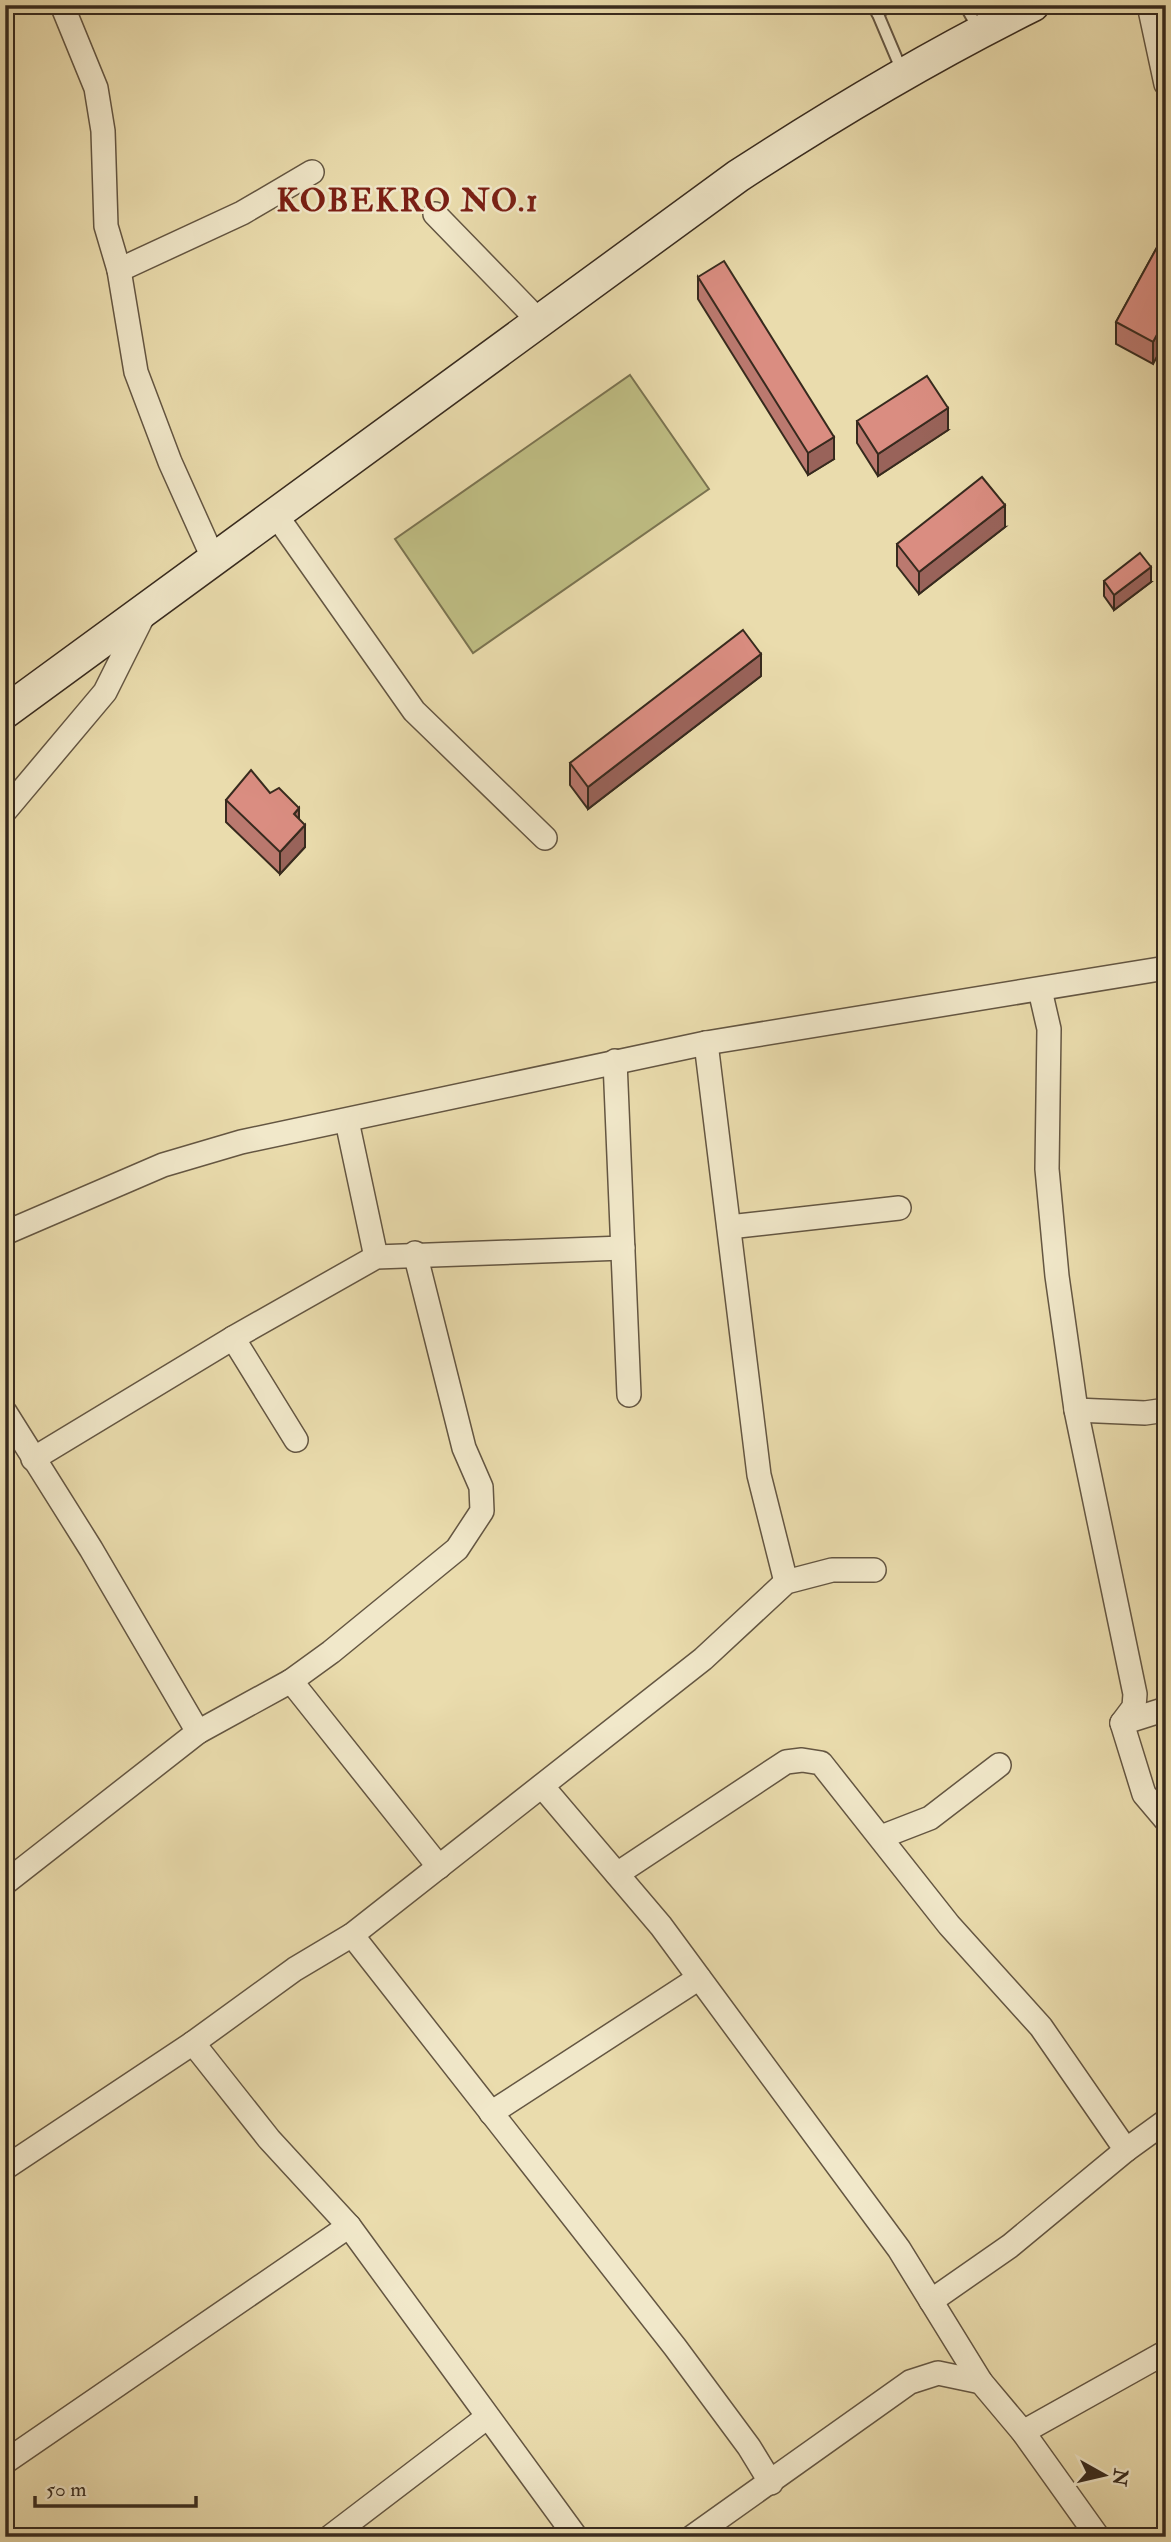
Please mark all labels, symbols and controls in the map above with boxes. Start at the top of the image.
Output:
district label: KOBEKRO NO.1 [276,181,540,221]
north arrow [1070,2440,1140,2510]
scale bar [35,2465,196,2509]
text: N [1107,2466,1133,2488]
text: 50 m [46,2476,87,2503]

